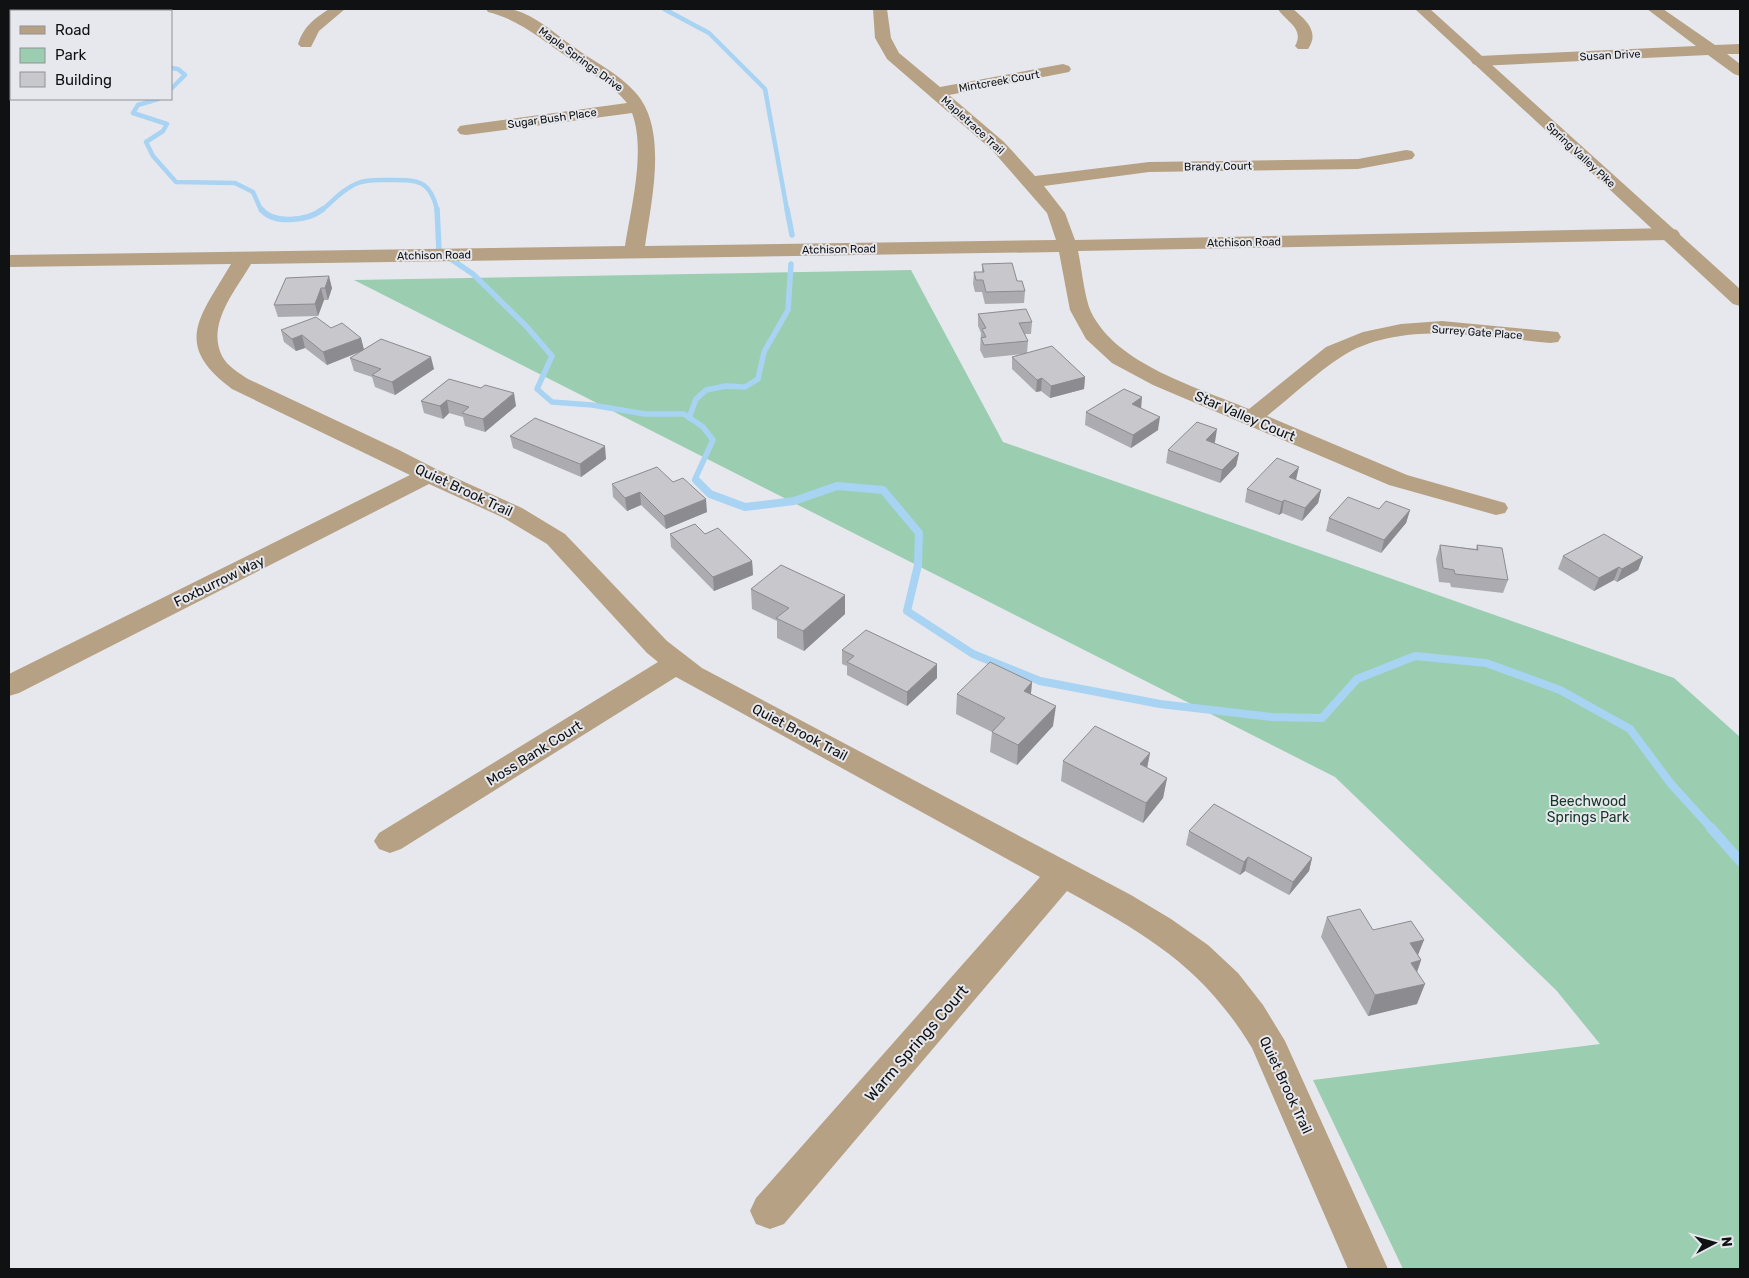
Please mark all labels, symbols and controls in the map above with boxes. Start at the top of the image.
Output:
legend [10,10,172,100]
text: Road [55,21,91,39]
street label: Maple Springs Drive [536,24,625,94]
text: Park [55,46,86,64]
street label: Susan Drive [1579,47,1641,64]
street label: Mintcreek Court [958,68,1041,95]
text: Building [55,71,112,89]
street label: Mapletrace Trail [938,94,1007,157]
street label: Sugar Bush Place [507,106,597,131]
street label: Spring Valley Pike [1543,120,1618,191]
street label: Brandy Court [1184,159,1253,174]
street label: Atchison Road [1207,235,1281,250]
street label: Atchison Road [802,242,876,257]
street label: Atchison Road [397,248,471,263]
street label: Surrey Gate Place [1431,323,1523,342]
street label: Star Valley Court [1192,388,1298,446]
street label: Quiet Brook Trail [412,460,515,520]
street label: Foxburrow Way [171,552,268,611]
street label: Quiet Brook Trail [749,700,850,765]
street label: Moss Bank Court [483,717,586,790]
park label: Beechwood Springs Park [1547,793,1630,826]
street label: Warm Springs Court [861,981,972,1105]
street label: Quiet Brook Trail [1256,1034,1316,1137]
north arrow [1689,1218,1739,1268]
text: N [1717,1236,1735,1248]

